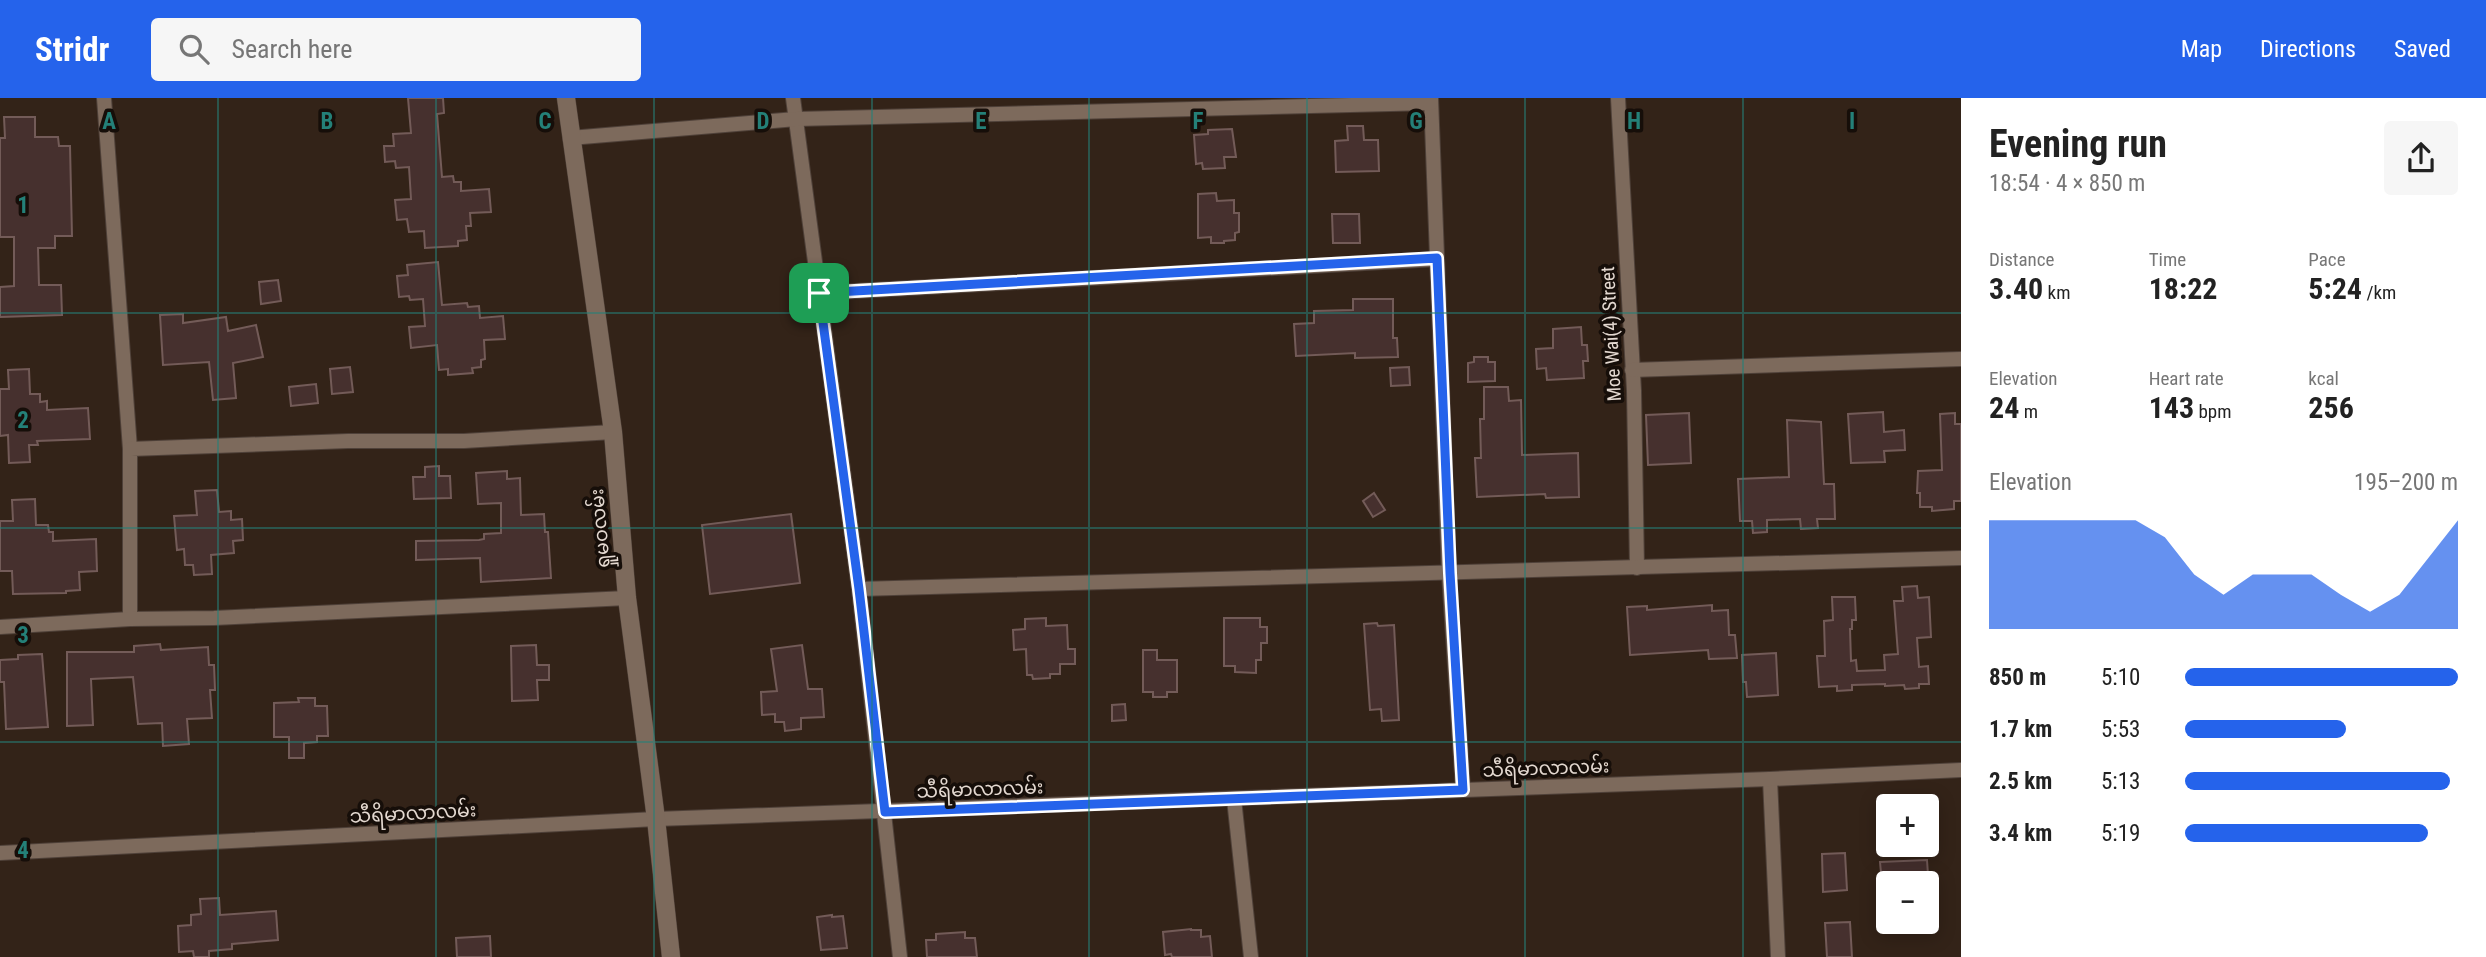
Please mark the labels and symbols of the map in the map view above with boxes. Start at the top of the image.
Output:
text: A [102,108,116,135]
text: B [321,108,333,135]
text: C [538,108,552,135]
text: D [757,108,770,135]
text: E [975,108,987,135]
text: F [1193,108,1204,135]
text: G [1409,108,1423,135]
text: H [1627,108,1641,135]
text: I [1849,108,1855,135]
text: 1 [17,192,29,219]
pin [789,263,849,323]
street label: Moe Wai(4) Street [1596,266,1626,402]
text: 2 [17,407,29,434]
street label: ရှုမဝလမ်း [582,487,619,571]
text: 3 [17,622,29,649]
street label: သီရိမာလာလမ်း [1482,751,1610,786]
street label: သီရိမာလာလမ်း [916,772,1044,807]
street label: သီရိမာလာလမ်း [349,795,477,832]
text: 4 [17,837,29,864]

